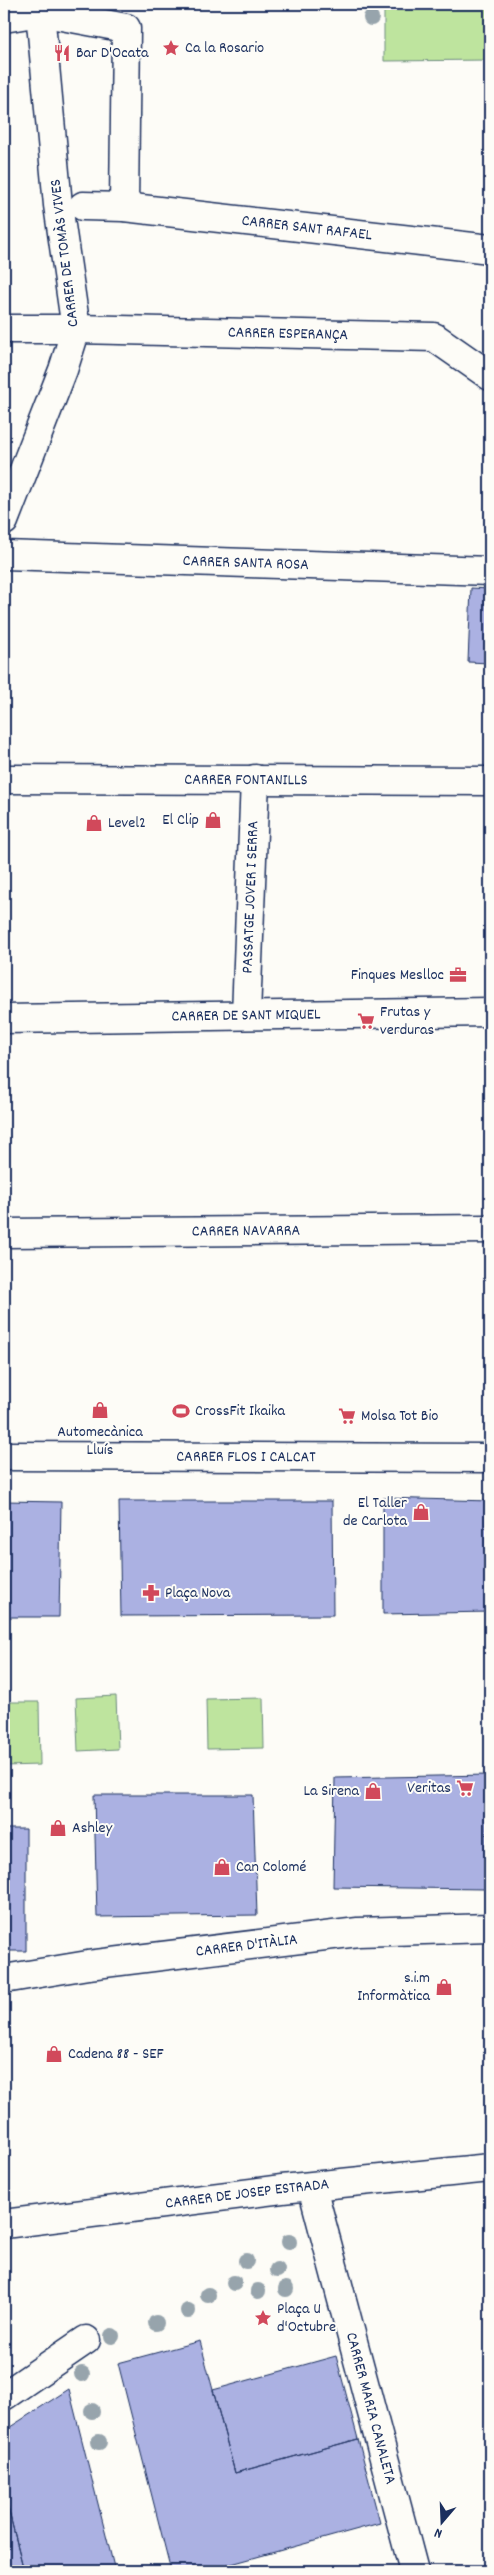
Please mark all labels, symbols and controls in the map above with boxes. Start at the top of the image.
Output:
place label: Ca la Rosario [185,37,264,60]
place icon: Ca la Rosario [161,38,181,58]
place label: Bar D'Ocata [76,42,149,65]
restaurant icon: Bar D'Ocata [52,43,72,63]
street label: CARRER DE TOMÀS VIVES [45,178,85,328]
street label: CARRER SANT RAFAEL [240,209,374,247]
street label: CARRER ESPERANÇA [227,321,349,347]
street label: CARRER SANTA ROSA [182,549,310,577]
street label: CARRER FONTANILLS [184,768,308,792]
place label: El Clip [162,809,199,832]
shop icon: El Clip [203,810,223,830]
place label: Level2 [108,812,146,835]
shop icon: Level2 [84,813,104,833]
street label: PASSATGE JOVER I SERRA [236,820,265,974]
place label: Finques Meslloc [351,964,444,987]
office icon: Finques Meslloc [448,965,468,985]
place label: Frutas y verduras [380,1001,434,1042]
street label: CARRER DE SANT MIQUEL [171,1003,321,1028]
supermarket icon: Frutas y verduras [356,1011,376,1031]
street label: CARRER NAVARRA [192,1219,301,1243]
shop icon: Automecànica Lluís [90,1400,110,1420]
place label: CrossFit Ikaika [195,1400,286,1423]
sports icon: CrossFit Ikaika [171,1401,191,1421]
place label: Molsa Tot Bio [361,1405,439,1428]
supermarket icon: Molsa Tot Bio [337,1406,357,1426]
place label: Automecànica Lluís [57,1421,143,1462]
street label: CARRER FLOS I CALCAT [176,1445,316,1469]
place label: El Taller de Carlota [343,1492,407,1533]
shop icon: El Taller de Carlota [411,1502,431,1522]
place label: Plaça Nova [165,1582,231,1605]
pharmacy icon: Plaça Nova [141,1583,161,1603]
place label: Veritas [407,1777,451,1800]
supermarket icon: Veritas [455,1778,475,1798]
place label: La Sirena [303,1780,359,1803]
shop icon: La Sirena [363,1781,383,1801]
place label: Ashley [72,1817,113,1840]
shop icon: Ashley [48,1818,68,1838]
place label: Can Colomé [236,1856,306,1879]
shop icon: Can Colomé [212,1857,232,1877]
street label: CARRER D'ITÀLIA [194,1928,299,1963]
place label: s.i.m Informàtica [357,1967,430,2008]
shop icon: s.i.m Informàtica [434,1977,454,1997]
place label: Cadena 88 - SEF [68,2043,164,2066]
shop icon: Cadena 88 - SEF [44,2044,64,2064]
street label: CARRER DE JOSEP ESTRADA [164,2173,330,2215]
place label: Plaça U d'Octubre [277,2298,336,2339]
place icon: Plaça U d'Octubre [253,2308,273,2328]
street label: CARRER MARIA CANALETA [340,2330,402,2487]
north arrow [416,2498,466,2548]
text: N [432,2522,445,2543]

